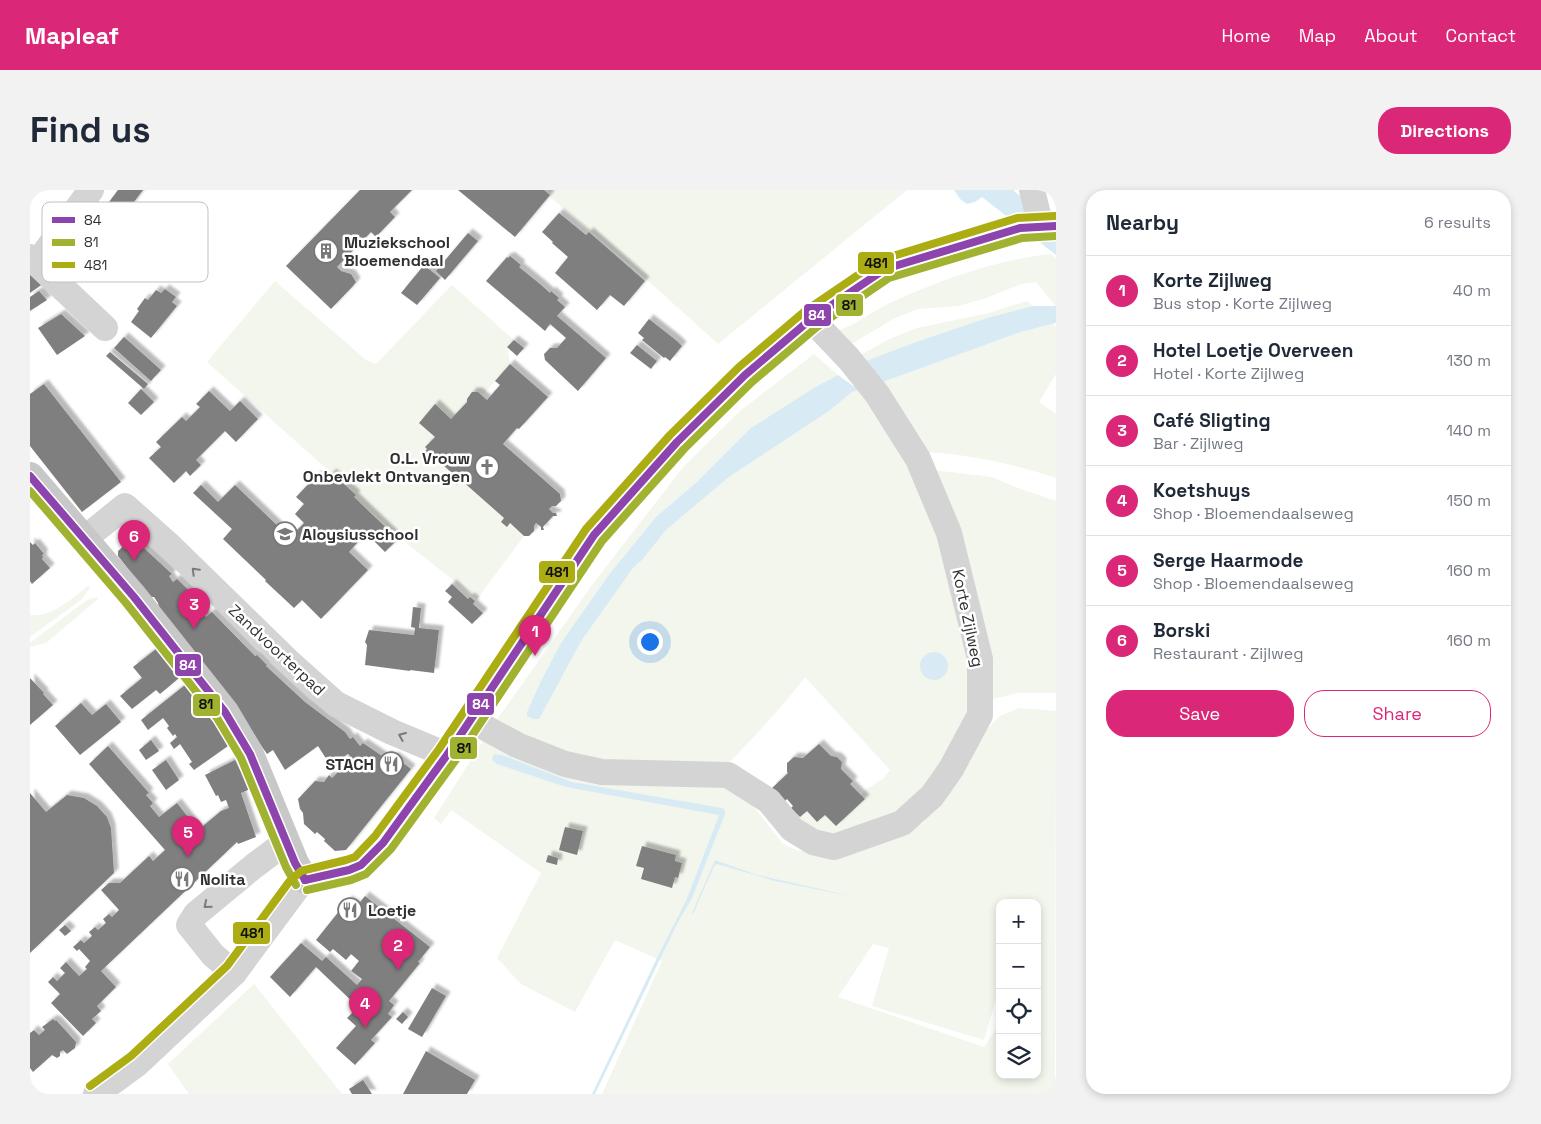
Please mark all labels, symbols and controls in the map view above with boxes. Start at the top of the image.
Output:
text: Mapleaf [25,20,119,51]
text: Home [1222,24,1271,47]
text: Map [1299,24,1336,47]
text: About [1364,24,1418,47]
text: Contact [1446,24,1516,47]
button: Directions [1378,107,1511,154]
text: Find us [30,108,151,152]
legend [42,202,208,282]
text: Nearby [1106,209,1179,236]
text: 84 [84,211,102,229]
text: 6 results [1424,212,1491,233]
place label: Muziekschool Bloemendaal [344,232,450,271]
text: 81 [84,233,99,251]
building icon: Muziekschool Bloemendaal [313,238,339,264]
line badge: 481 [857,251,895,275]
text: 481 [864,254,888,272]
text: 481 [84,256,107,274]
text: Korte Zijlweg [1153,268,1272,293]
text: 1 [1118,280,1126,301]
text: 40 m [1453,280,1491,301]
line badge: 81 [835,293,864,317]
text: Bus stop · Korte Zijlweg [1153,293,1332,314]
text: 81 [842,296,856,314]
line badge: 84 [803,303,832,327]
text: 84 [808,306,826,324]
text: Hotel Loetje Overveen [1153,338,1353,363]
text: 2 [1117,350,1127,371]
text: 130 m [1447,350,1491,371]
text: Hotel · Korte Zijlweg [1153,363,1304,384]
text: Café Sligting [1153,408,1271,433]
text: 3 [1117,420,1127,441]
text: 140 m [1446,420,1491,441]
text: Bar · Zijlweg [1153,433,1243,454]
place label: O.L. Vrouw Onbevlekt Ontvangen [303,448,470,487]
church icon: O.L. Vrouw Onbevlekt Ontvangen [474,454,500,480]
text: Koetshuys [1153,478,1250,503]
text: 4 [1117,490,1127,511]
text: 150 m [1447,490,1491,511]
text: Shop · Bloemendaalseweg [1153,503,1354,524]
pin: 6 [118,520,150,561]
school or university icon: Aloysiusschool [272,521,298,547]
place label: Aloysiusschool [302,524,418,545]
text: Serge Haarmode [1153,548,1303,573]
line badge: 481 [538,560,576,584]
text: 5 [1117,560,1127,581]
text: 160 m [1446,560,1491,581]
text: 481 [545,563,569,581]
street label: Korte Zijlweg [947,567,989,669]
one-way arrow [192,568,201,577]
text: Shop · Bloemendaalseweg [1153,573,1354,594]
pin: 3 [178,588,210,629]
street label: Zandvoorterpad [224,600,330,700]
pin: 1 [519,615,551,656]
text: Borski [1153,618,1210,643]
your location [637,629,663,655]
text: 6 [1117,630,1127,651]
text: 160 m [1446,630,1491,651]
text: Restaurant · Zijlweg [1153,643,1303,664]
line badge: 84 [174,653,202,677]
text: 84 [179,656,197,674]
button: Save [1106,690,1294,737]
button: Share [1304,690,1491,737]
line badge: 84 [466,692,495,716]
line badge: 81 [192,693,221,717]
text: 81 [199,695,213,713]
text: 84 [472,695,490,713]
one-way arrow [399,732,407,742]
line badge: 81 [449,736,478,760]
text: 81 [457,739,471,757]
restaurant icon: STACH [378,751,404,777]
place label: STACH [325,754,374,775]
pin: 5 [172,816,204,857]
restaurant icon: Nolita [169,866,195,892]
place label: Nolita [200,869,246,890]
restaurant icon: Loetje [337,897,363,923]
one-way arrow [204,899,213,907]
map controls [996,899,1041,1079]
button: + [996,899,1041,944]
place label: Loetje [368,900,416,921]
line badge: 481 [232,921,271,945]
text: 481 [240,924,264,942]
pin: 2 [382,929,414,970]
button: − [996,944,1041,989]
pin: 4 [349,987,381,1028]
button: locate [996,989,1041,1034]
button: layers [996,1034,1041,1079]

